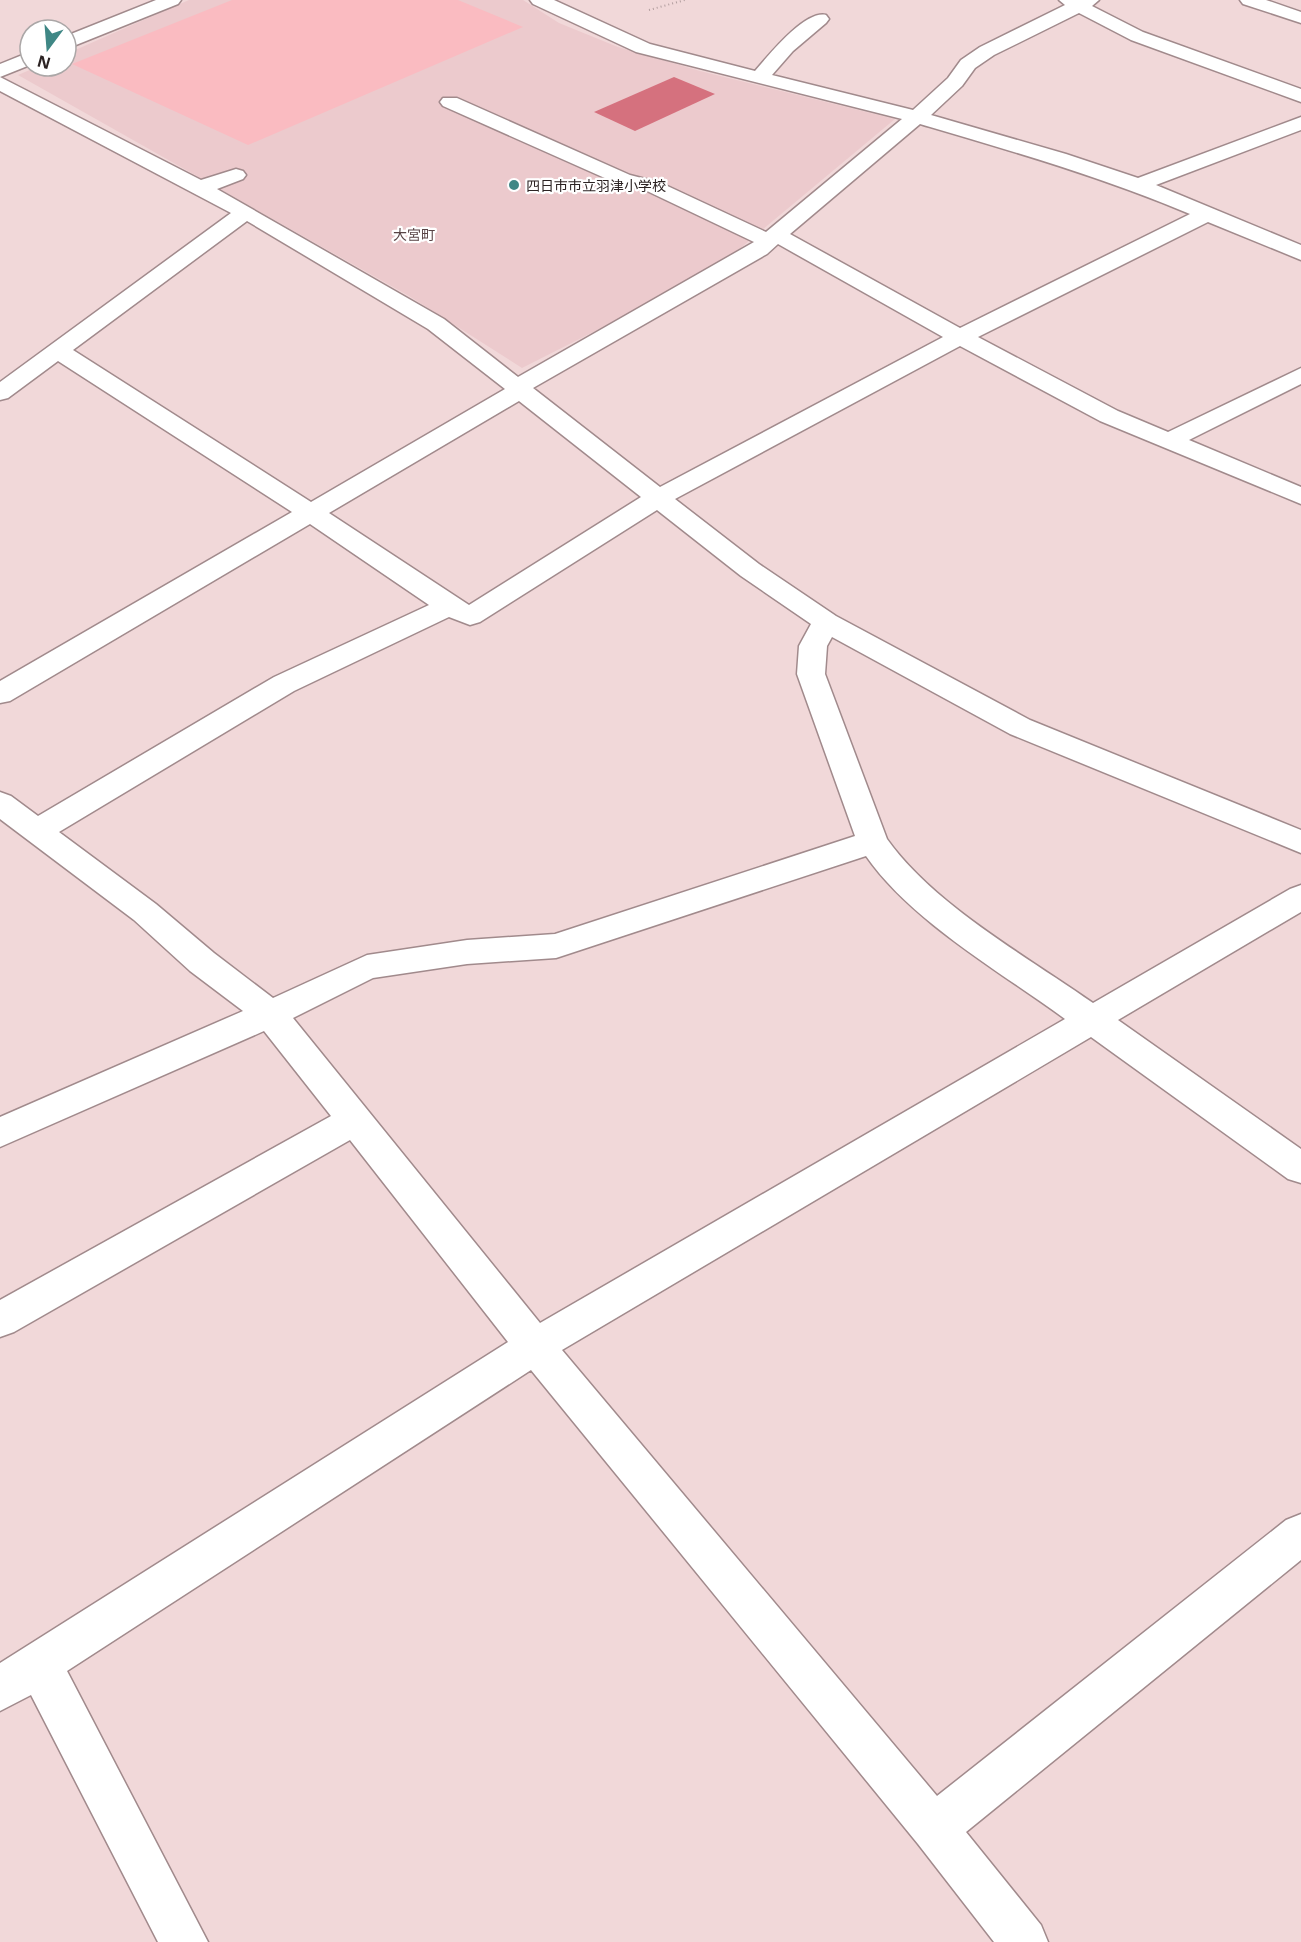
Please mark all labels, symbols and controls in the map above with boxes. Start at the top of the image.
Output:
north arrow [18,18,78,78]
text: N [35,50,53,75]
place label: 四日市市立羽津小学校 [526,176,666,195]
marker: 四日市市立羽津小学校 [507,178,521,192]
district label: 大宮町 [393,225,435,244]

